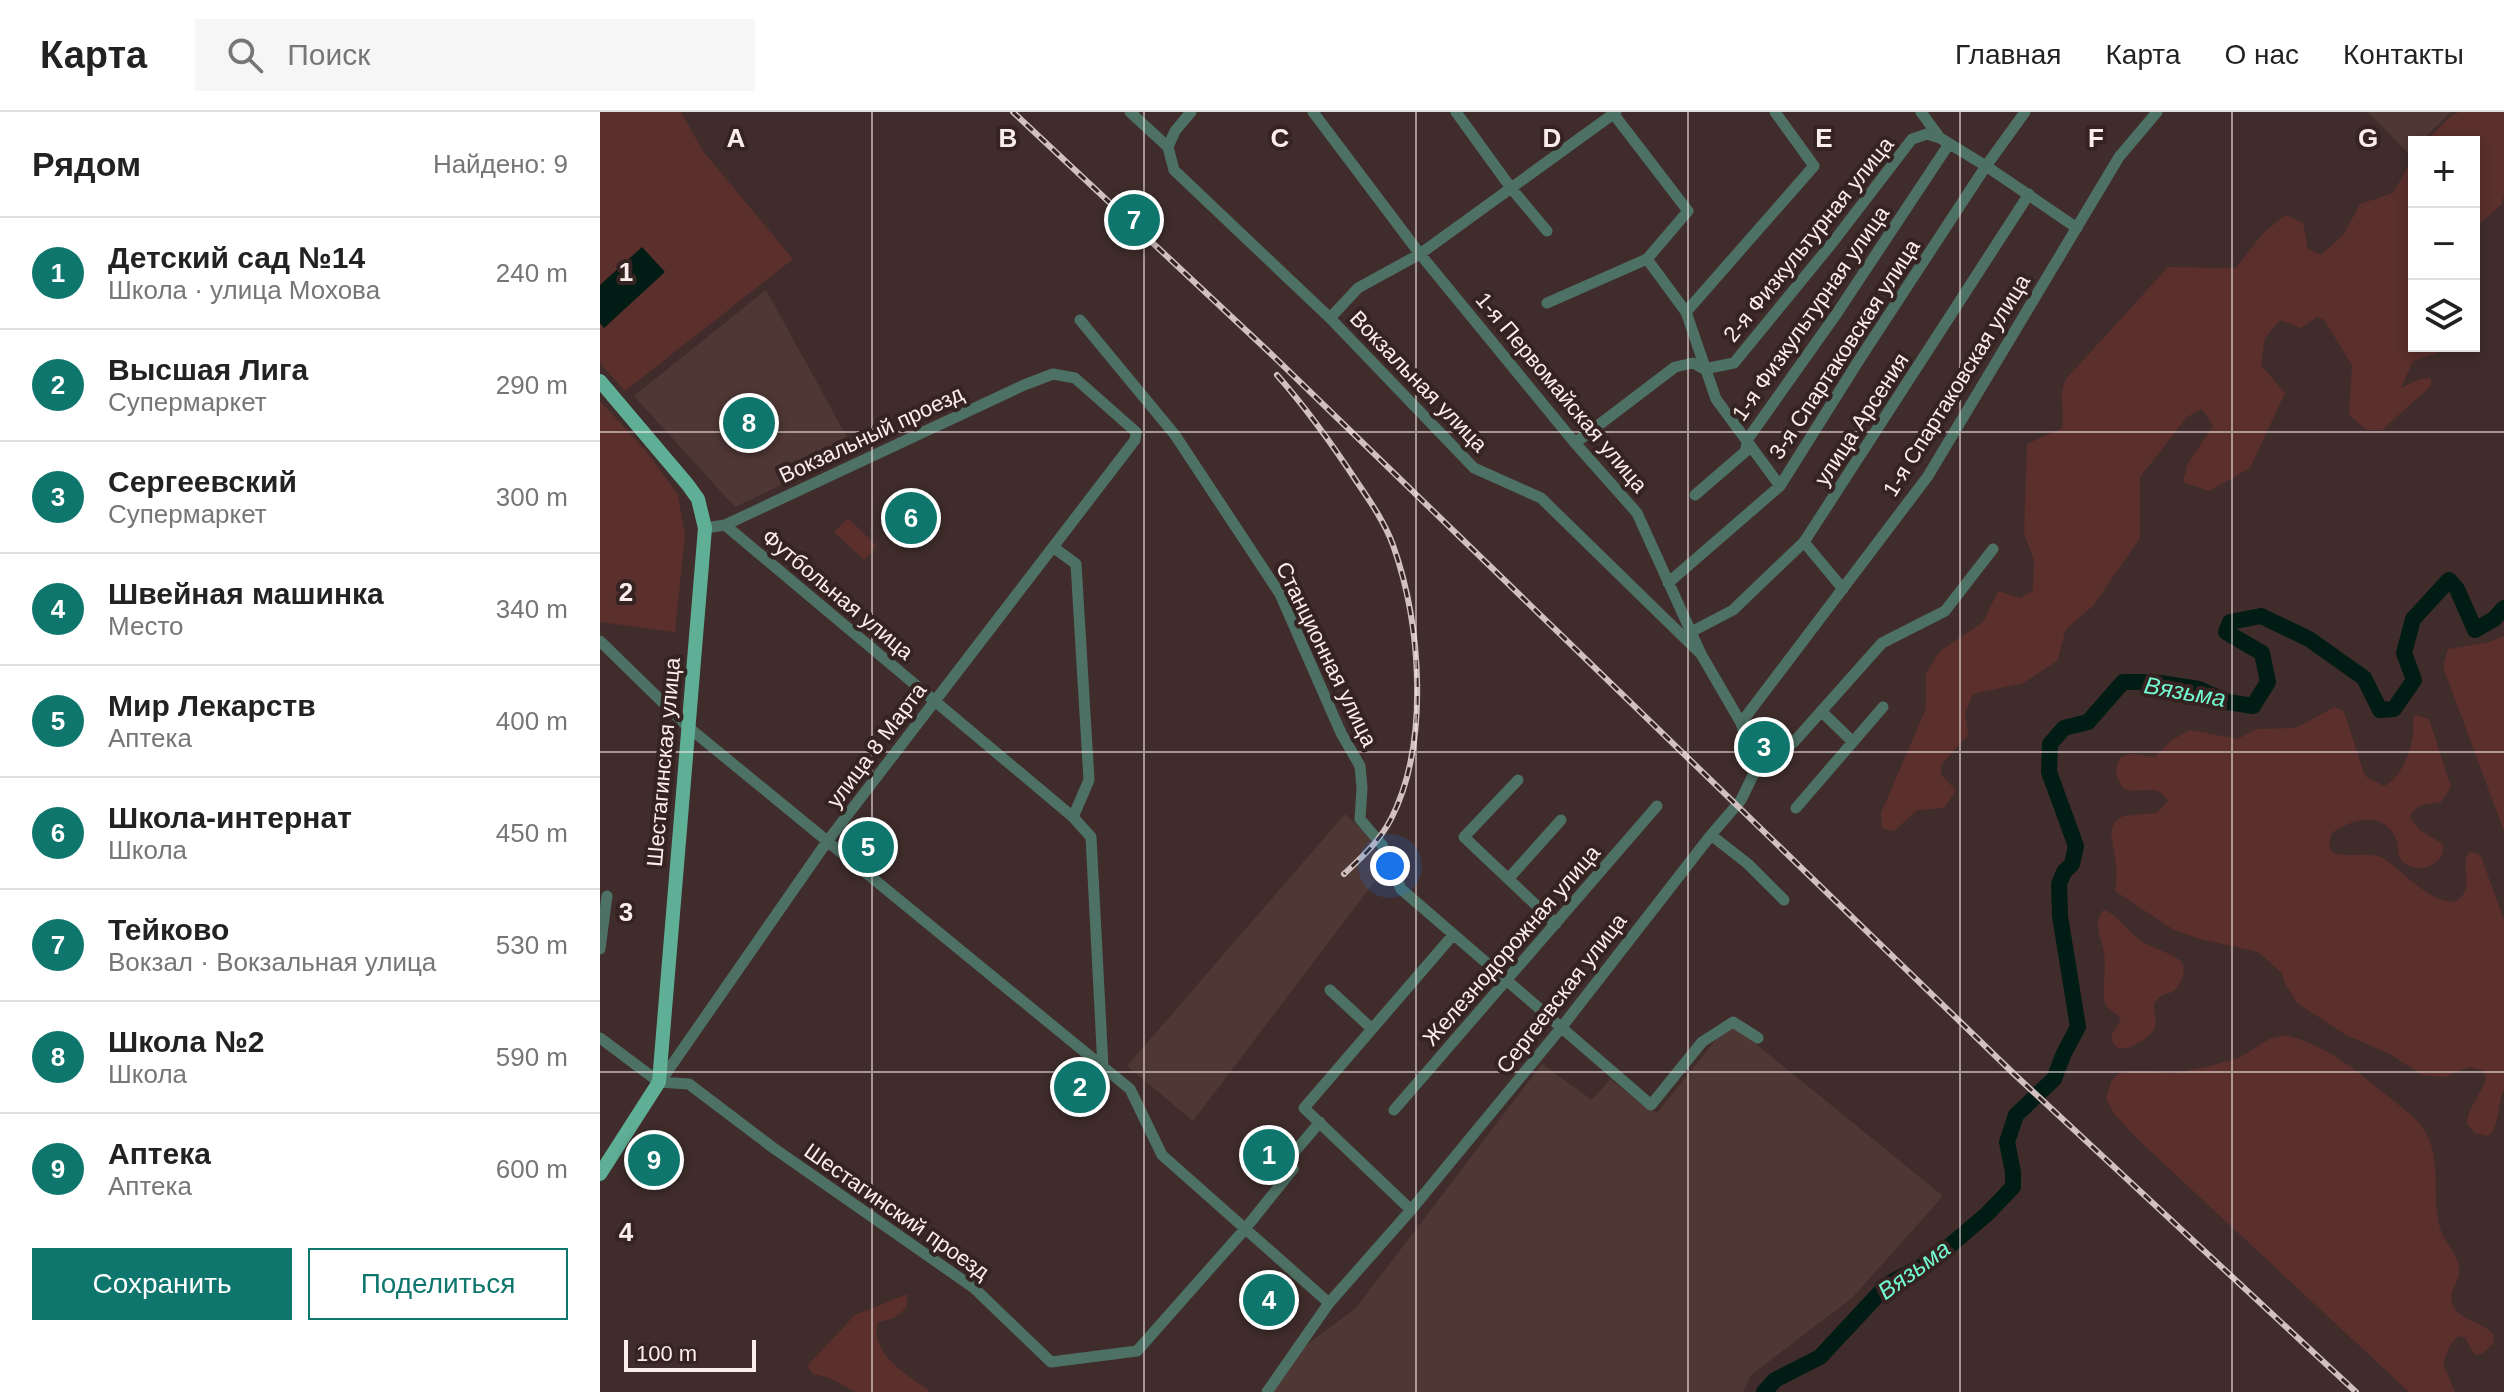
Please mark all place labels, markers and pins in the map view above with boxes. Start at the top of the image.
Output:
pin: 7 [1108,190,1160,250]
pin: 8 [723,393,775,453]
pin: 6 [885,488,937,548]
pin: 3 [1738,717,1790,777]
pin: 5 [842,817,894,877]
pin: 2 [1054,1057,1106,1117]
pin: 1 [1243,1125,1295,1185]
pin: 9 [628,1130,680,1190]
pin: 4 [1243,1270,1295,1330]

